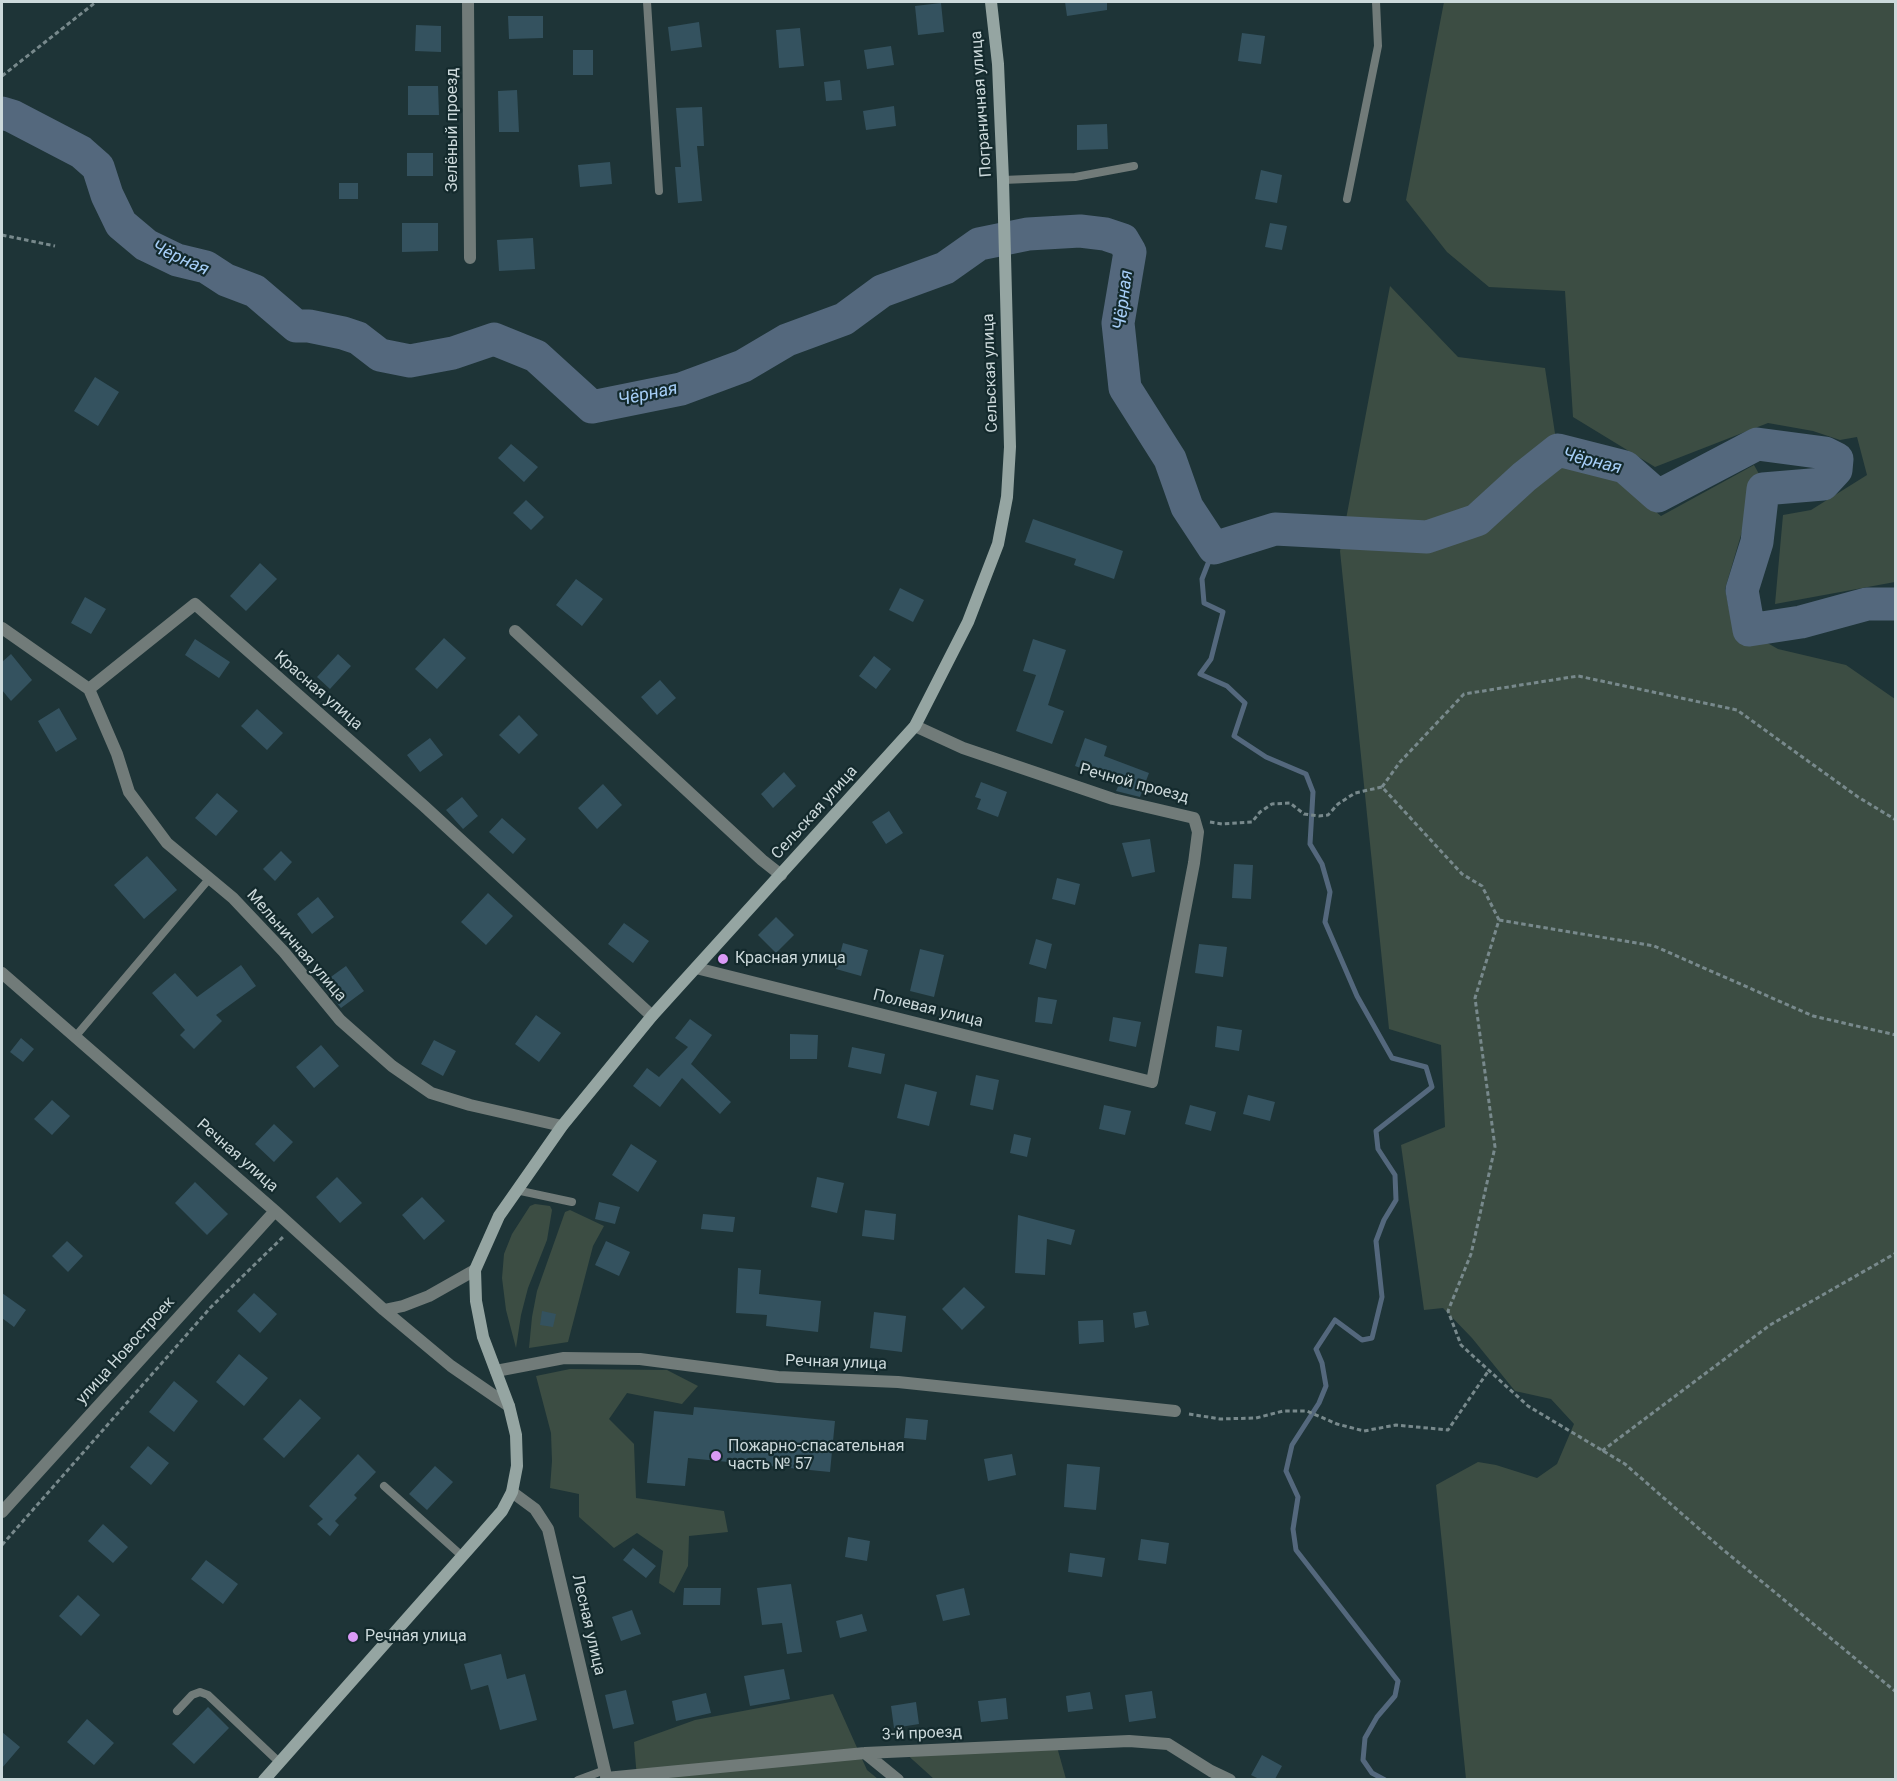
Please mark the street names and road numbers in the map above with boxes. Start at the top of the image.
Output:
street label: Пограничная улица [967,30,997,178]
street label: Зелёный проезд [443,68,463,192]
street label: Сельская улица [979,313,1003,433]
street label: Красная улица [270,647,366,735]
street label: Речной проезд [1077,760,1191,808]
street label: Сельская улица [768,762,862,864]
street label: Мельничная улица [242,886,350,1006]
street label: Полевая улица [871,986,985,1032]
street label: Речная улица [192,1115,282,1197]
street label: улица Новостроек [73,1293,179,1409]
street label: Речная улица [785,1352,887,1374]
street label: Лесная улица [567,1573,609,1677]
street label: 3-й проезд [882,1723,962,1745]

